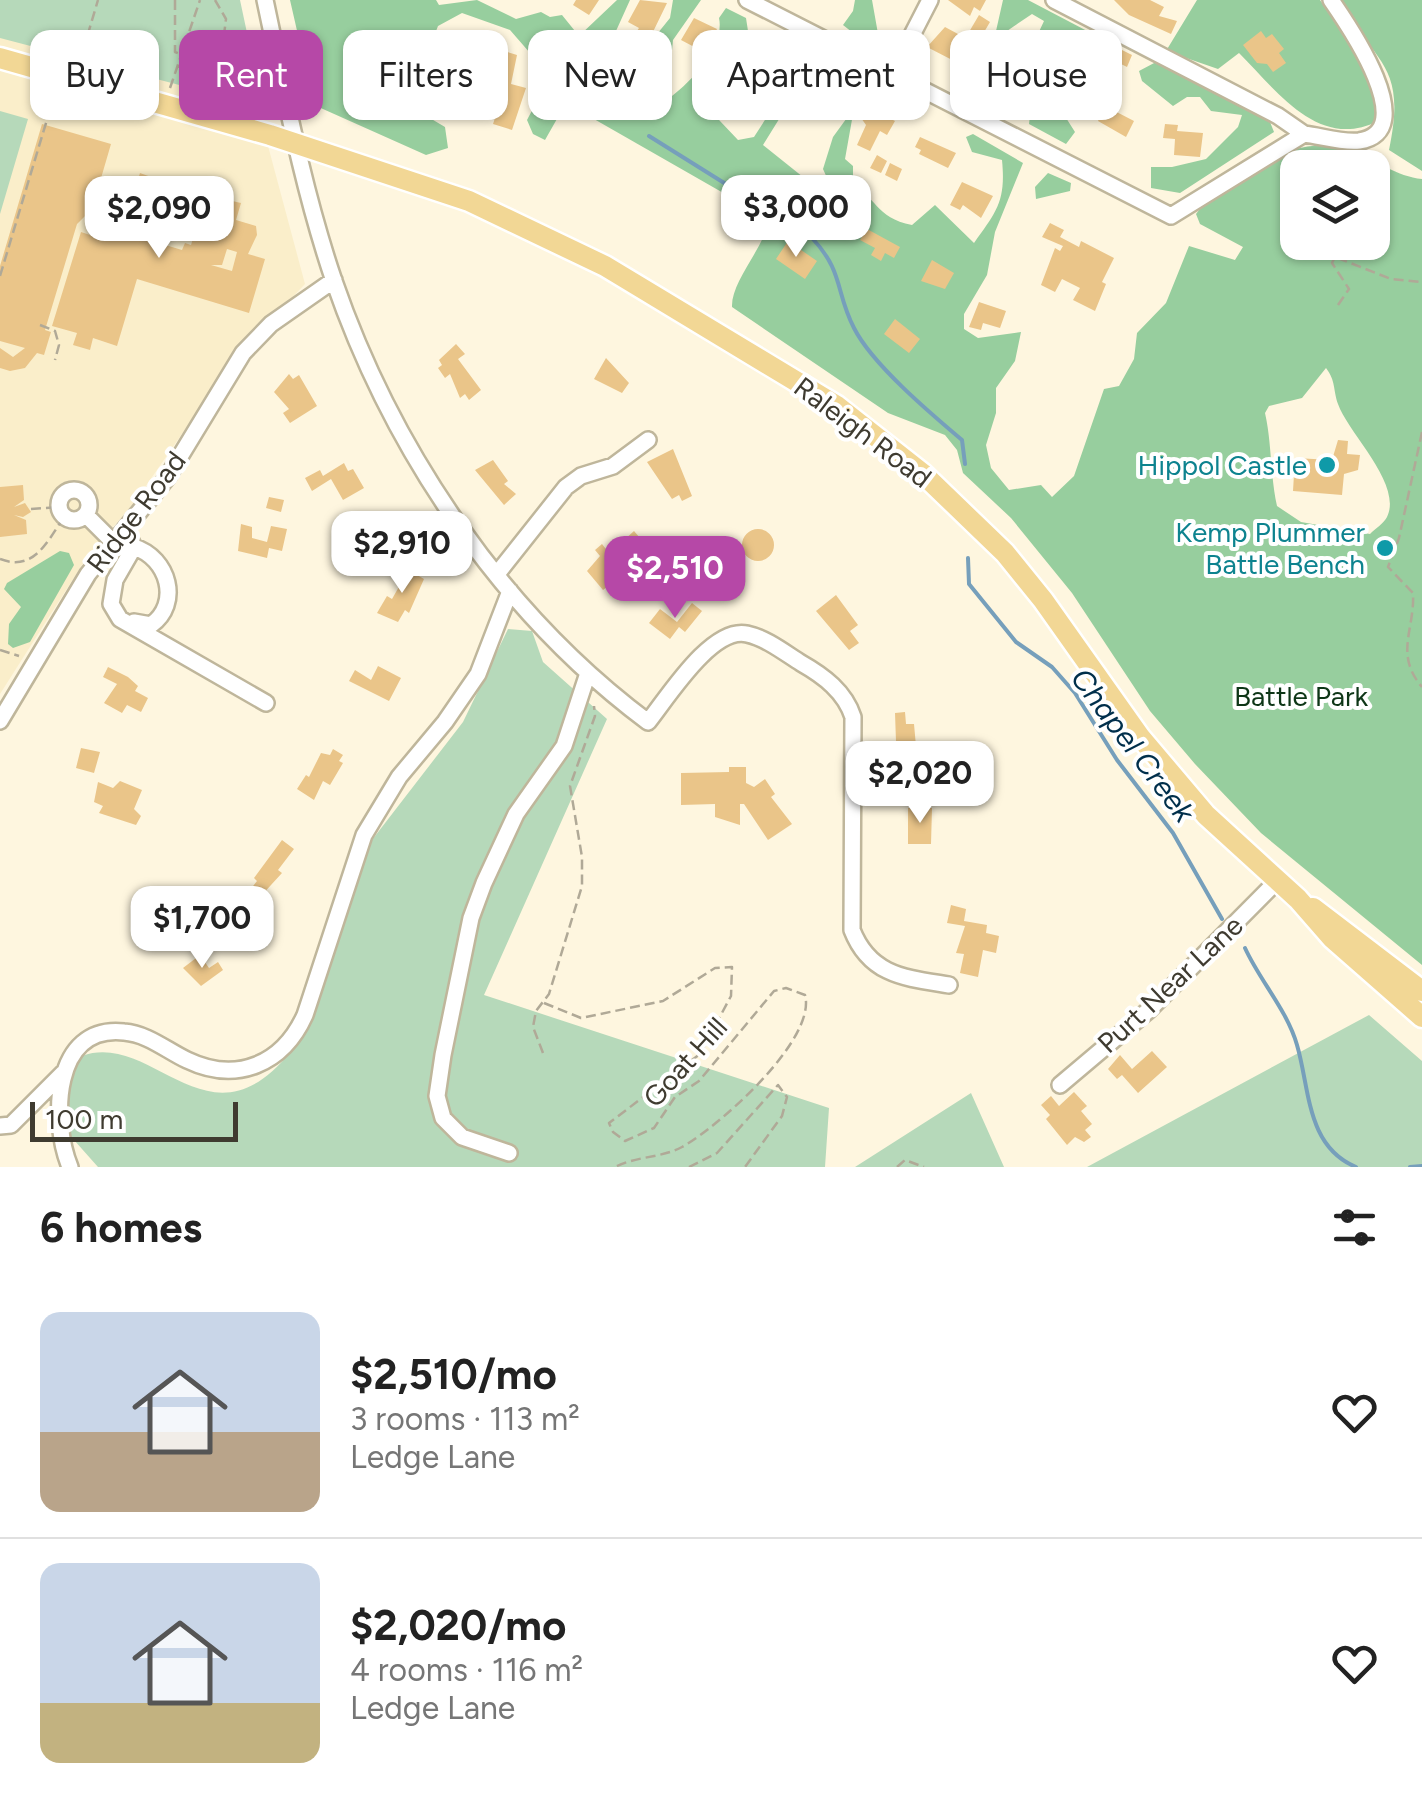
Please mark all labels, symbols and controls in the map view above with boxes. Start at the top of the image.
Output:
chip: Buy [30,30,159,120]
chip: Rent [179,30,323,120]
chip: Filters [343,30,508,120]
chip: New [528,30,672,120]
chip: Apartment [692,30,930,120]
chip: House [950,30,1122,120]
map controls [1280,150,1390,260]
button: layers [1280,150,1390,260]
pin: $3,000 [715,175,877,260]
pin: $2,090 [78,176,240,261]
text: $3,000 [743,188,849,226]
text: $2,090 [107,189,211,227]
street label: Raleigh Road [788,369,938,495]
street label: Ridge Road [79,444,193,580]
place label: Hippol Castle [1138,448,1307,482]
marker: Hippol Castle [1316,454,1338,476]
pin: $2,910 [321,511,483,596]
place label: Kemp Plummer Battle Bench [1175,515,1366,581]
text: $2,910 [353,524,451,562]
pin: $2,510 [594,536,756,621]
marker: Kemp Plummer Battle Bench [1374,537,1396,559]
text: $2,510 [626,549,724,587]
water label: Chapel Creek [1063,661,1204,831]
park label: Battle Park [1234,679,1369,713]
pin: $2,020 [839,741,1001,826]
text: $2,020 [868,754,972,792]
pin: $1,700 [121,886,283,971]
text: $1,700 [153,899,251,937]
street label: Purt Near Lane [1090,908,1250,1060]
street label: Goat Hill [636,1010,734,1114]
scale bar [30,1097,238,1142]
text: 100 m [45,1102,123,1136]
icon: filters [1327,1200,1382,1255]
text: 6 homes [40,1202,202,1253]
text: $2,510/mo [350,1349,557,1400]
icon: home [120,1352,240,1472]
icon: heart [1327,1385,1382,1440]
text: 3 rooms · 113 m² [350,1400,580,1438]
text: Ledge Lane [350,1438,515,1476]
text: $2,020/mo [350,1600,566,1651]
icon: home [120,1603,240,1723]
icon: heart [1327,1636,1382,1691]
text: 4 rooms · 116 m² [350,1651,583,1689]
text: Ledge Lane [350,1689,515,1727]

